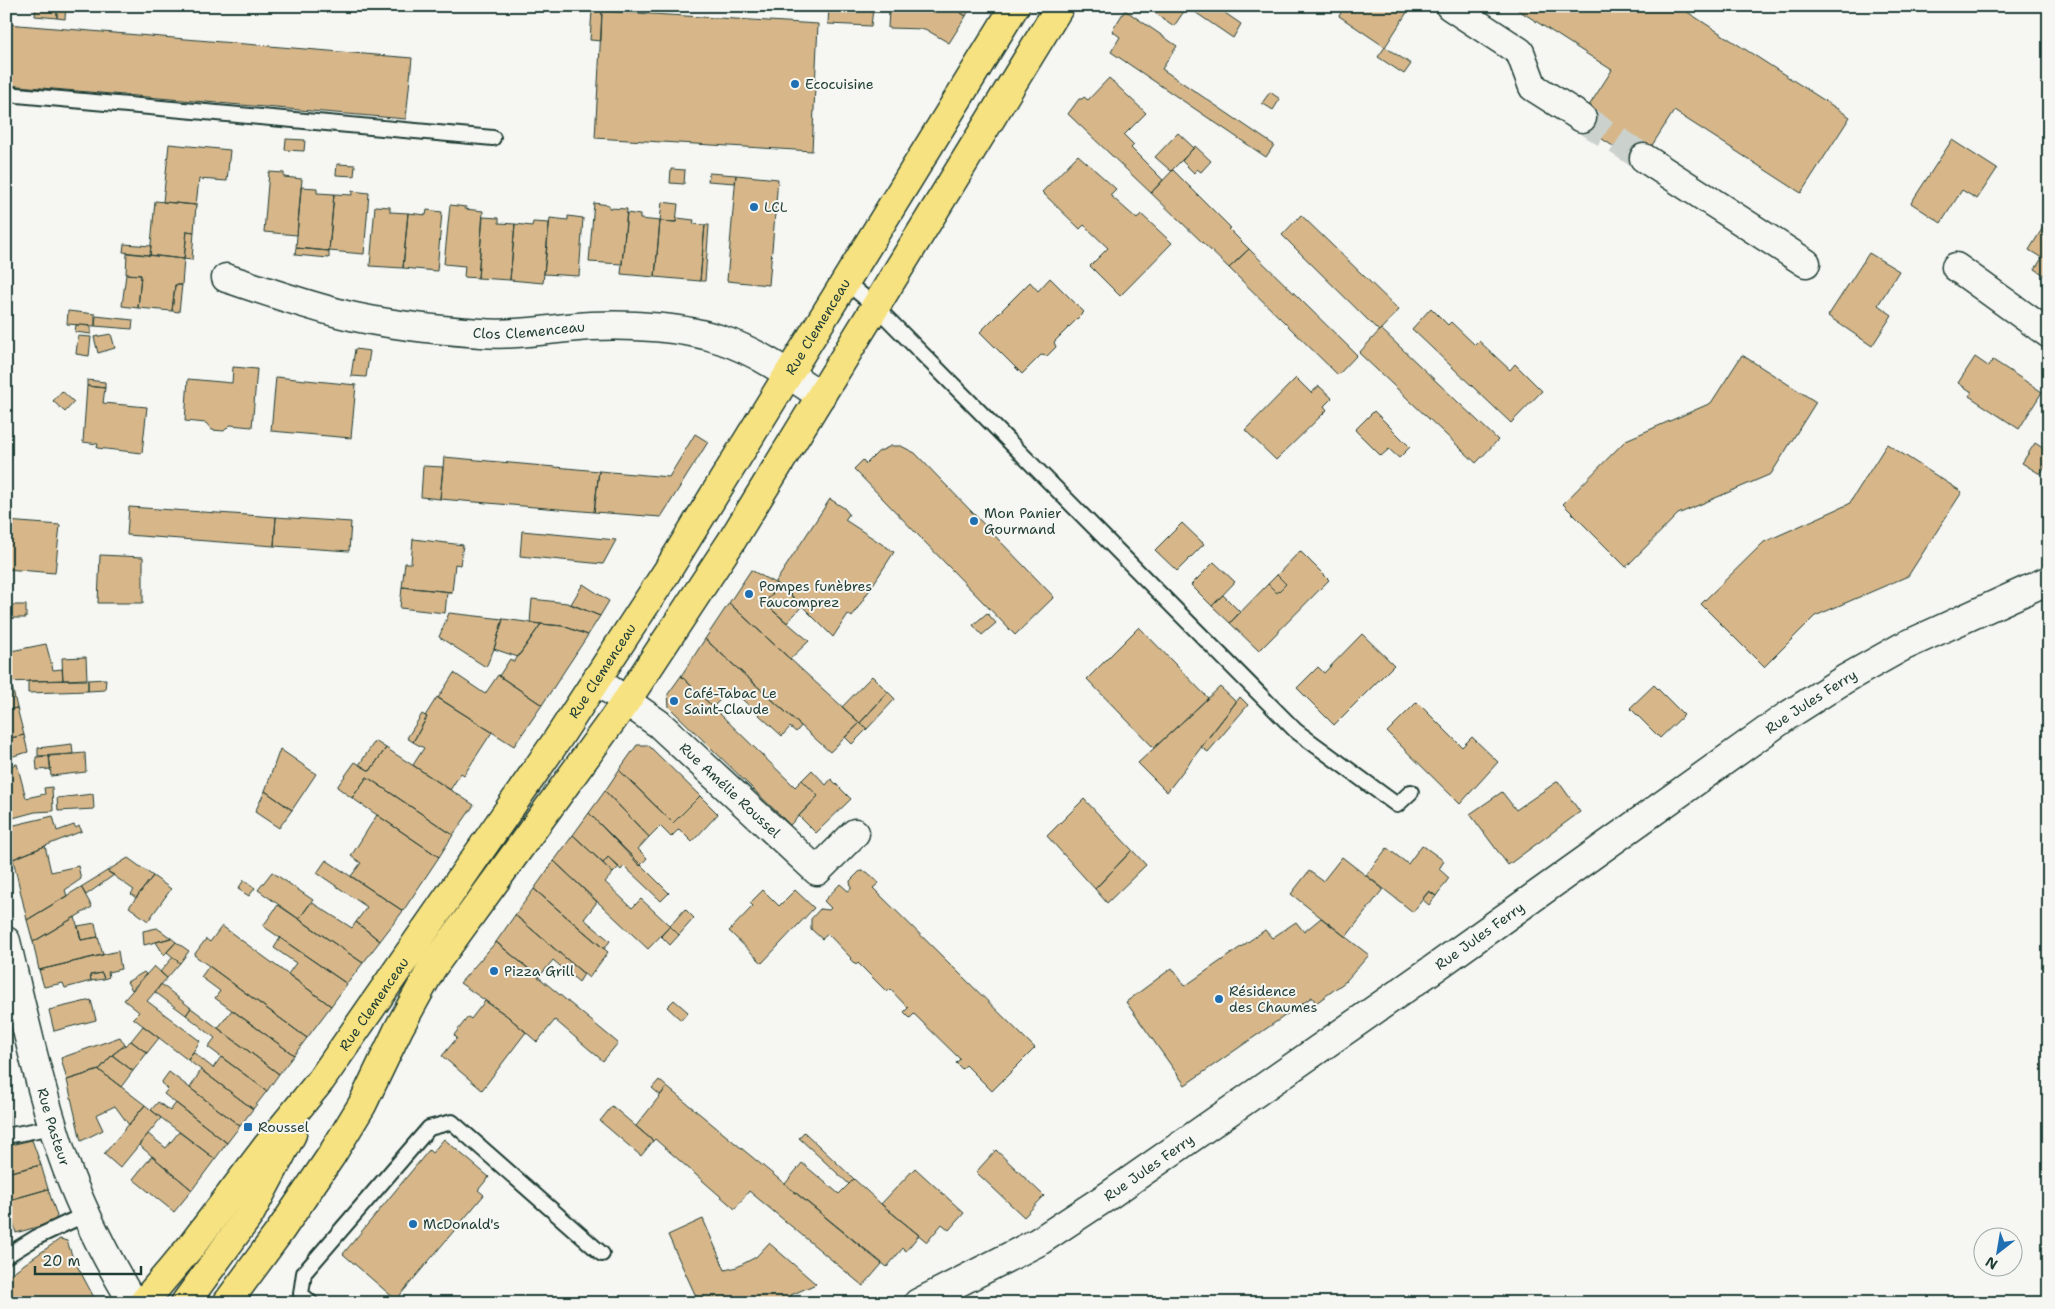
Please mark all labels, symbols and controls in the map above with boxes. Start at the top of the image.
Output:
place label: Ecocuisine [805,75,874,93]
marker: Ecocuisine [789,78,801,90]
place label: LCL [764,198,788,216]
marker: LCL [748,201,760,213]
street label: Rue Clemenceau [781,275,854,378]
street label: Clos Clemenceau [472,317,586,343]
place label: Mon Panier Gourmand [984,504,1062,538]
marker: Mon Panier Gourmand [968,515,980,527]
place label: Pompes funèbres Faucomprez [759,577,872,611]
marker: Pompes funèbres Faucomprez [743,588,755,600]
street label: Rue Clemenceau [565,620,640,722]
street label: Rue Jules Ferry [1762,665,1860,738]
place label: Café-Tabac Le Saint-Claude [684,684,777,718]
marker: Café-Tabac Le Saint-Claude [668,695,680,707]
street label: Rue Amélie Roussel [676,739,785,842]
street label: Rue Jules Ferry [1431,898,1528,974]
street label: Rue Clemenceau [335,954,413,1054]
place label: Pizza Grill [504,962,575,980]
marker: Pizza Grill [488,965,500,977]
place label: Résidence des Chaumes [1229,982,1317,1016]
marker: Résidence des Chaumes [1213,993,1225,1005]
street label: Rue Pasteur [33,1086,74,1169]
place label: Roussel [258,1118,310,1136]
marker: Roussel [242,1121,254,1133]
street label: Rue Jules Ferry [1100,1130,1197,1205]
place label: McDonald's [423,1215,500,1233]
marker: McDonald's [407,1218,419,1230]
north arrow [1972,1226,2022,1276]
scale bar [35,1244,141,1276]
text: 20 m [42,1251,81,1271]
text: N [1982,1253,2001,1274]

